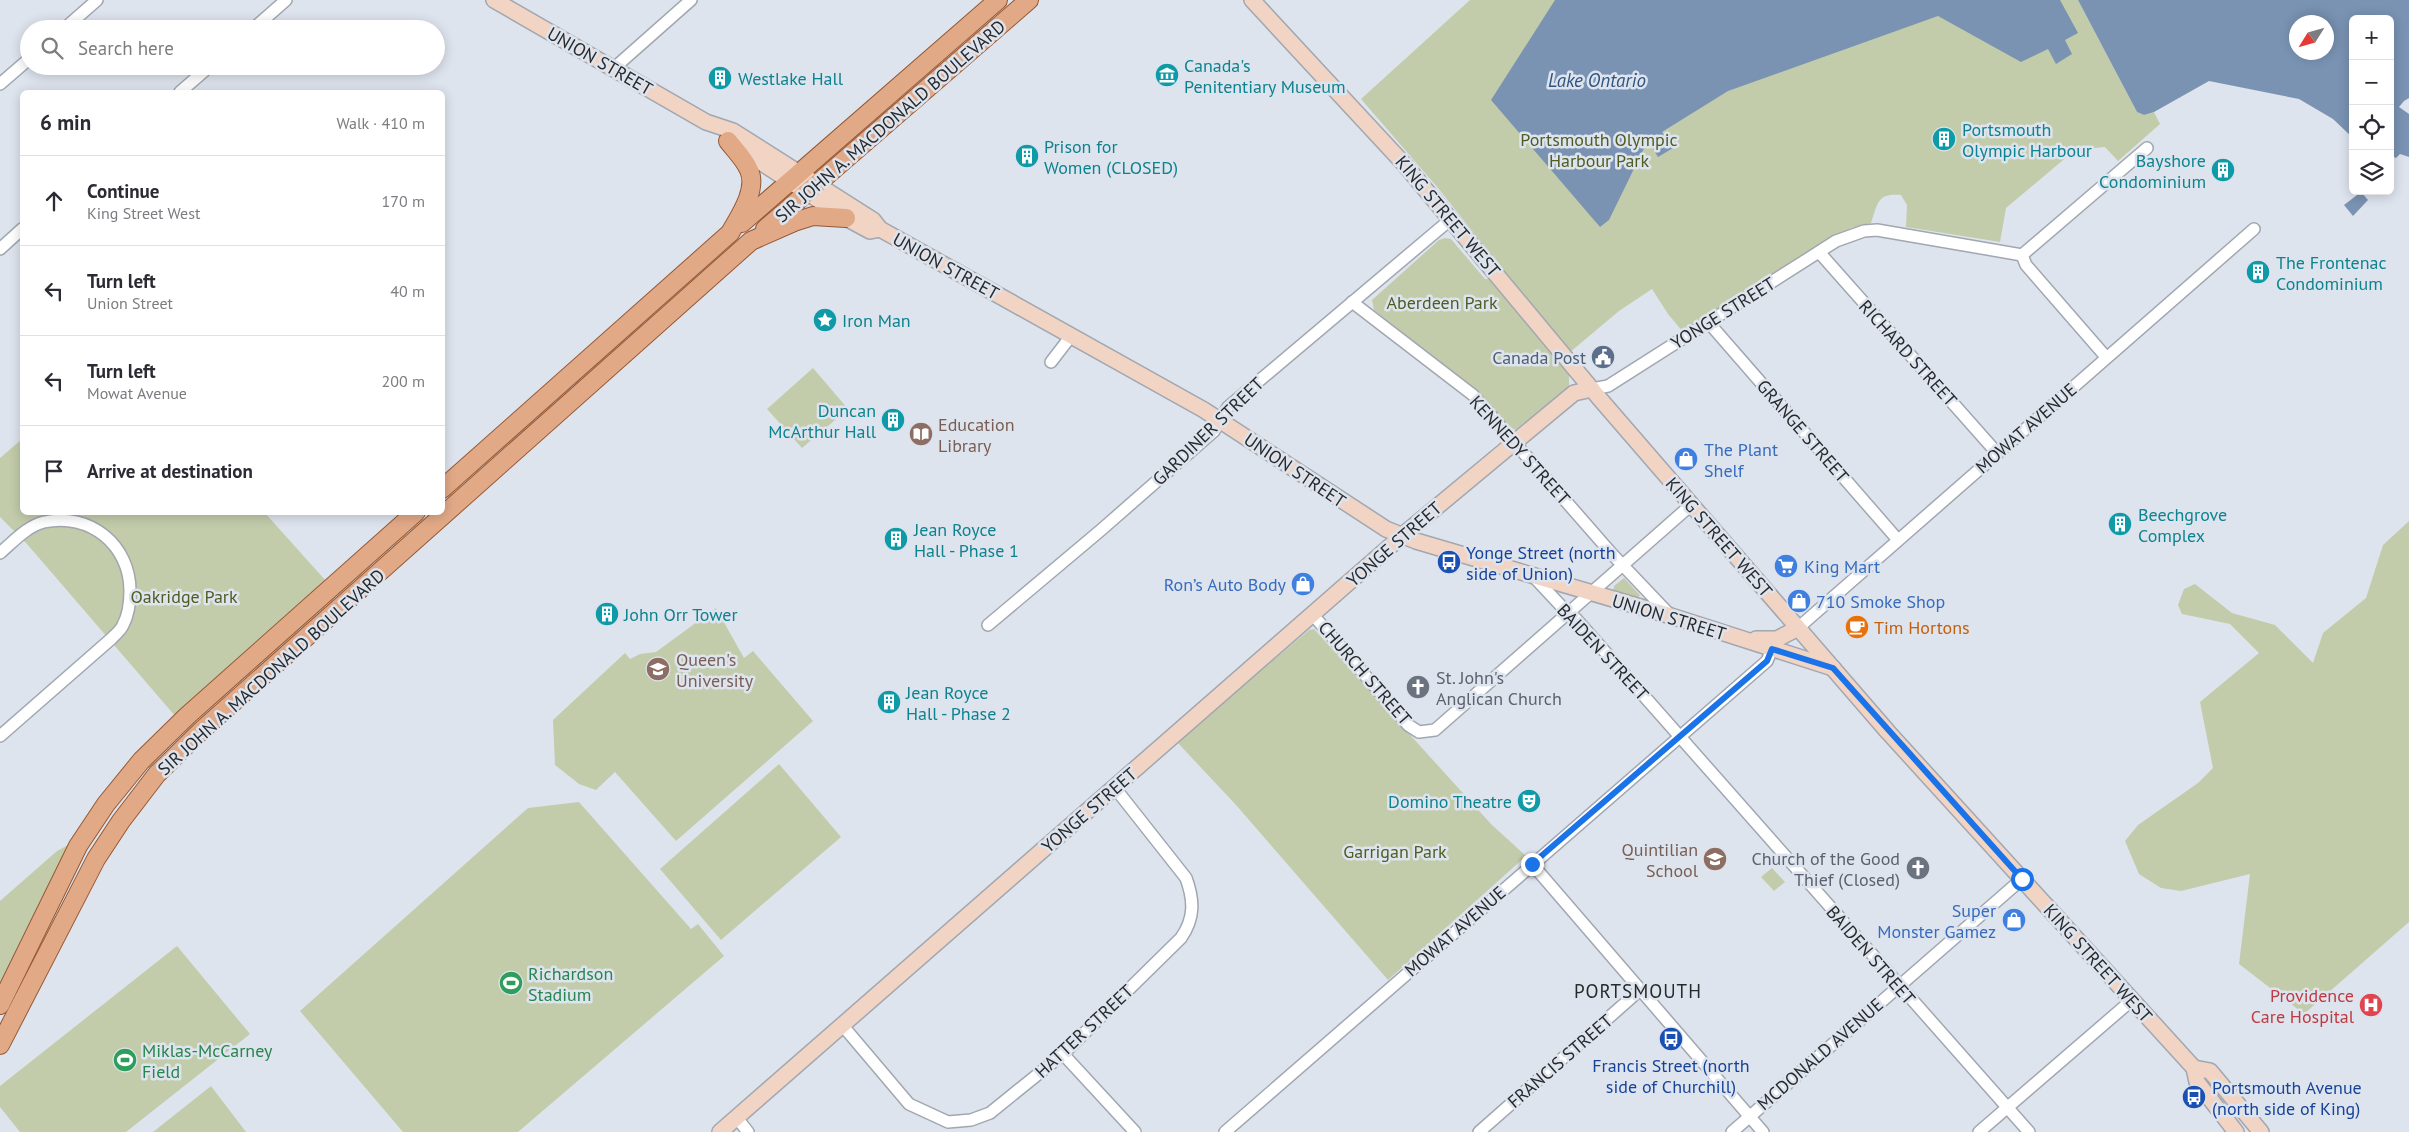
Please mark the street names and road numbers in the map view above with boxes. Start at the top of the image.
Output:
street label: SIR JOHN A. MACDONALD BOULEVARD [770,15,1010,227]
street label: UNION STREET [543,22,657,100]
street label: KING STREET WEST [1390,151,1506,281]
street label: UNION STREET [889,227,1003,305]
street label: YONGE STREET [1667,272,1779,354]
street label: RICHARD STREET [1854,295,1962,411]
street label: GARDINER STREET [1147,372,1269,490]
street label: GRANGE STREET [1752,375,1854,487]
street label: MOWAT AVENUE [1971,378,2081,478]
street label: KENNEDY STREET [1465,390,1575,510]
street label: UNION STREET [1240,428,1350,512]
street label: KING STREET WEST [1661,472,1777,602]
street label: YONGE STREET [1342,496,1446,592]
street label: SIR JOHN A. MACDONALD BOULEVARD [153,564,389,780]
street label: UNION STREET [1609,589,1729,645]
street label: BAIDEN STREET [1552,599,1654,705]
street label: CHURCH STREET [1313,616,1417,730]
street label: YONGE STREET [1037,762,1141,858]
street label: MOWAT AVENUE [1400,881,1510,981]
street label: KING STREET WEST [2039,899,2157,1027]
street label: BAIDEN STREET [1822,901,1920,1009]
street label: HATTER STREET [1030,979,1138,1083]
street label: MCDONALD AVENUE [1752,993,1888,1115]
street label: FRANCIS STREET [1503,1009,1617,1113]

